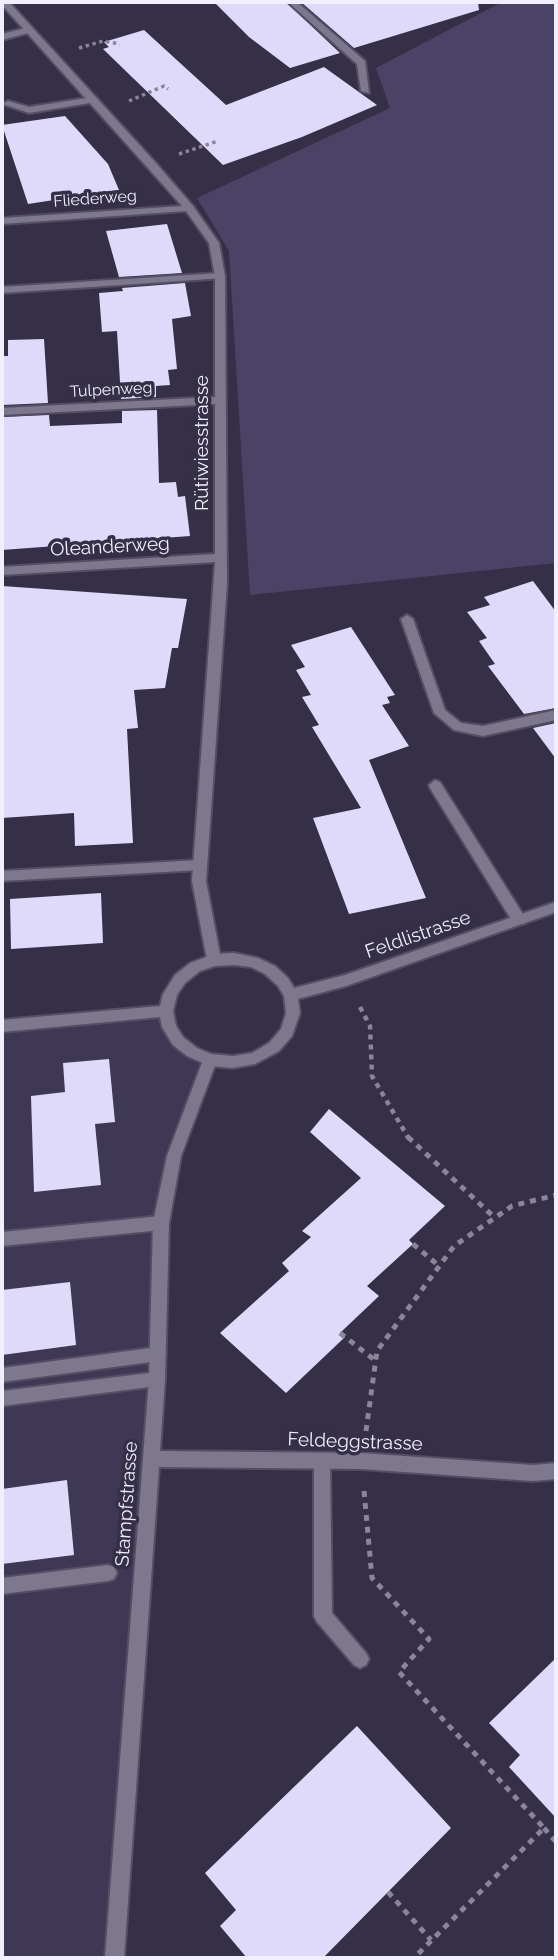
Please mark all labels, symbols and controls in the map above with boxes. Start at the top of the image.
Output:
street label: Fliederweg [53,187,137,211]
street label: Rütiwiesstrasse [191,375,213,511]
street label: Tulpenweg [69,378,153,402]
street label: Oleanderweg [50,532,170,562]
street label: Feldlistrasse [362,906,474,964]
street label: Feldeggstrasse [287,1428,423,1456]
street label: Stampfstrasse [111,1441,143,1567]

